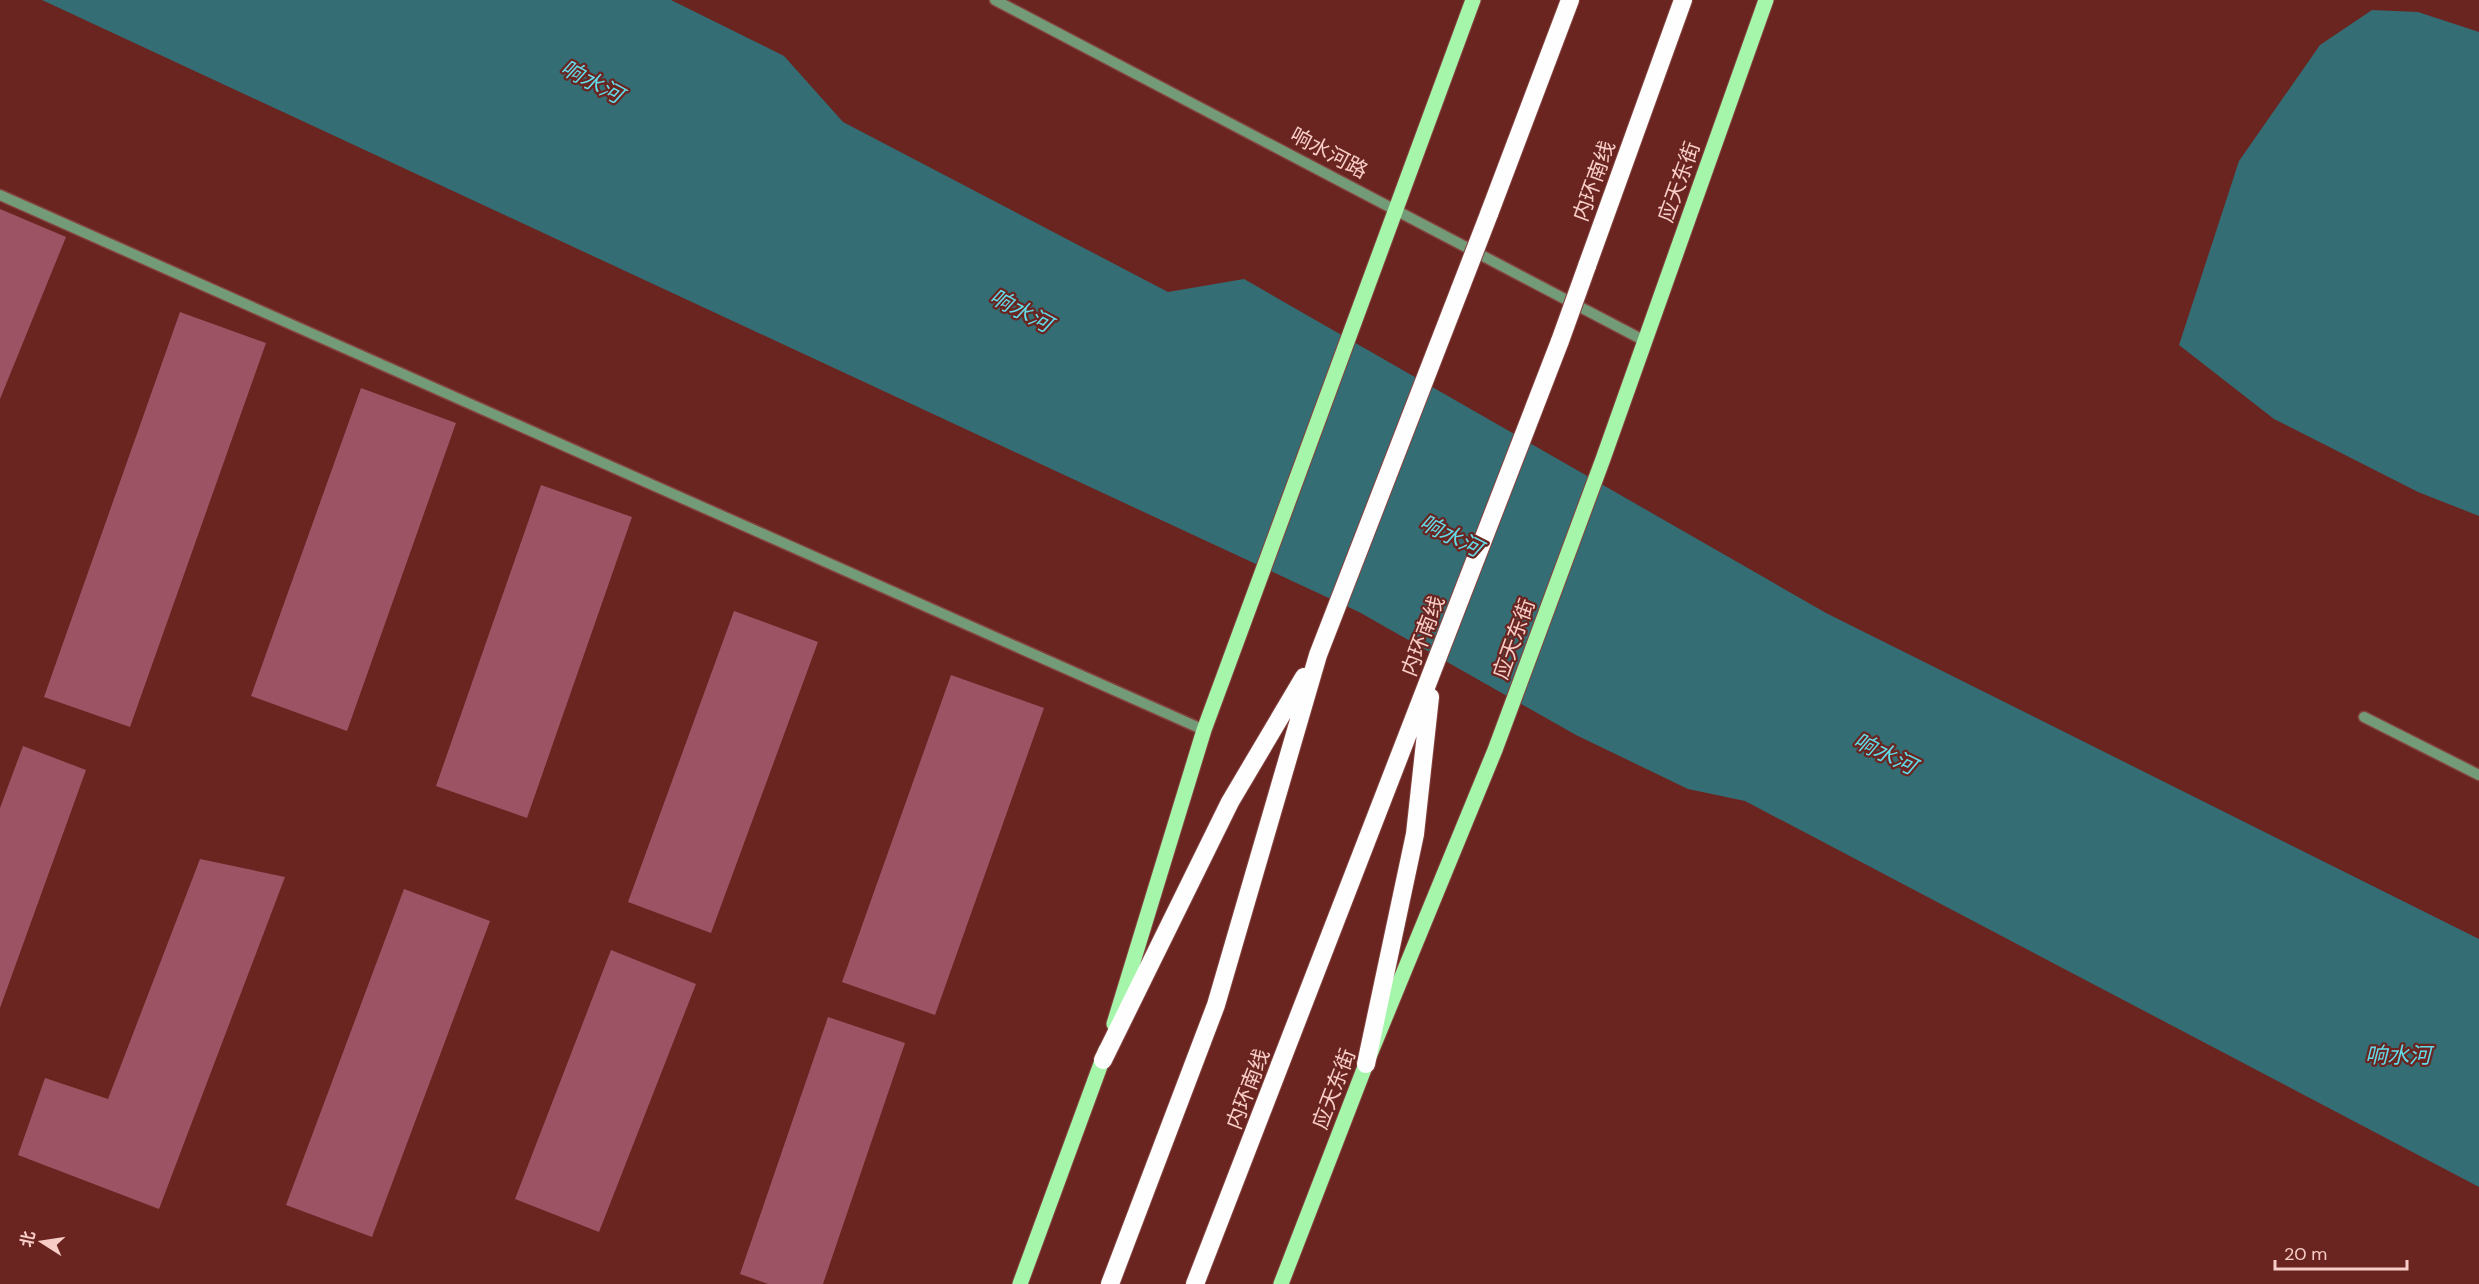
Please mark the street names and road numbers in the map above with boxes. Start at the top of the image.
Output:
street label: 响水河路 [1285,121,1373,185]
street label: 内环南线 [1566,137,1622,225]
street label: 应天东街 [1651,138,1707,226]
street label: 内环南线 [1395,592,1451,680]
street label: 应天东街 [1486,595,1542,683]
street label: 内环南线 [1220,1045,1276,1133]
street label: 应天东街 [1306,1045,1362,1133]

